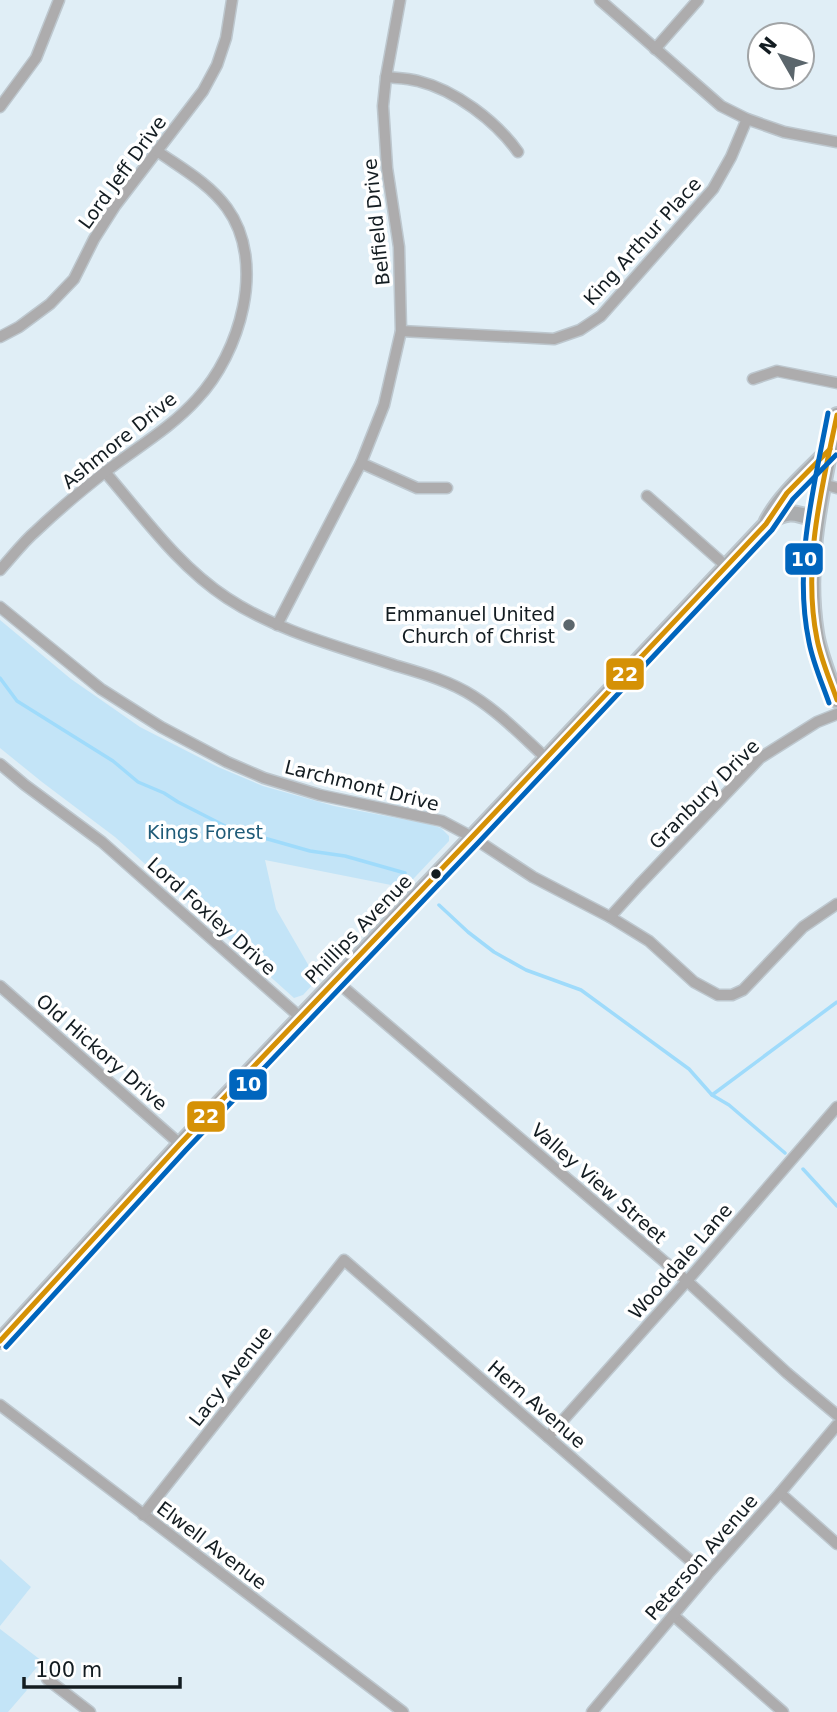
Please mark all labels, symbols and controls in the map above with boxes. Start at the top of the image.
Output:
north arrow [746,21,816,91]
text: N [754,32,781,58]
street label: Lord Jeff Drive [74,111,170,233]
street label: Belfield Drive [358,157,394,287]
street label: King Arthur Place [579,172,705,310]
street label: Ashmore Drive [57,387,181,493]
line badge: 10 [784,542,824,576]
text: 10 [791,548,817,570]
place label: Emmanuel United Church of Christ [385,603,555,647]
marker: Emmanuel United Church of Christ [561,617,577,633]
line badge: 22 [605,657,645,691]
text: 22 [612,663,638,685]
street label: Granbury Drive [645,735,763,853]
street label: Larchmont Drive [282,755,442,815]
park label: Kings Forest [147,821,263,843]
street label: Lord Foxley Drive [143,853,281,979]
unlabelled marker [429,867,443,881]
street label: Phillips Avenue [300,870,416,988]
street label: Old Hickory Drive [32,989,172,1115]
line badge: 10 [228,1068,268,1101]
text: 10 [235,1073,261,1095]
line badge: 22 [186,1100,226,1133]
text: 22 [193,1105,219,1127]
street label: Valley View Street [527,1118,671,1248]
street label: Wooddale Lane [624,1199,736,1323]
street label: Lacy Avenue [184,1322,276,1430]
street label: Hern Avenue [484,1356,590,1452]
street label: Peterson Avenue [640,1490,762,1624]
street label: Elwell Avenue [153,1497,271,1593]
scale bar [24,1646,180,1690]
text: 100 m [35,1658,102,1682]

